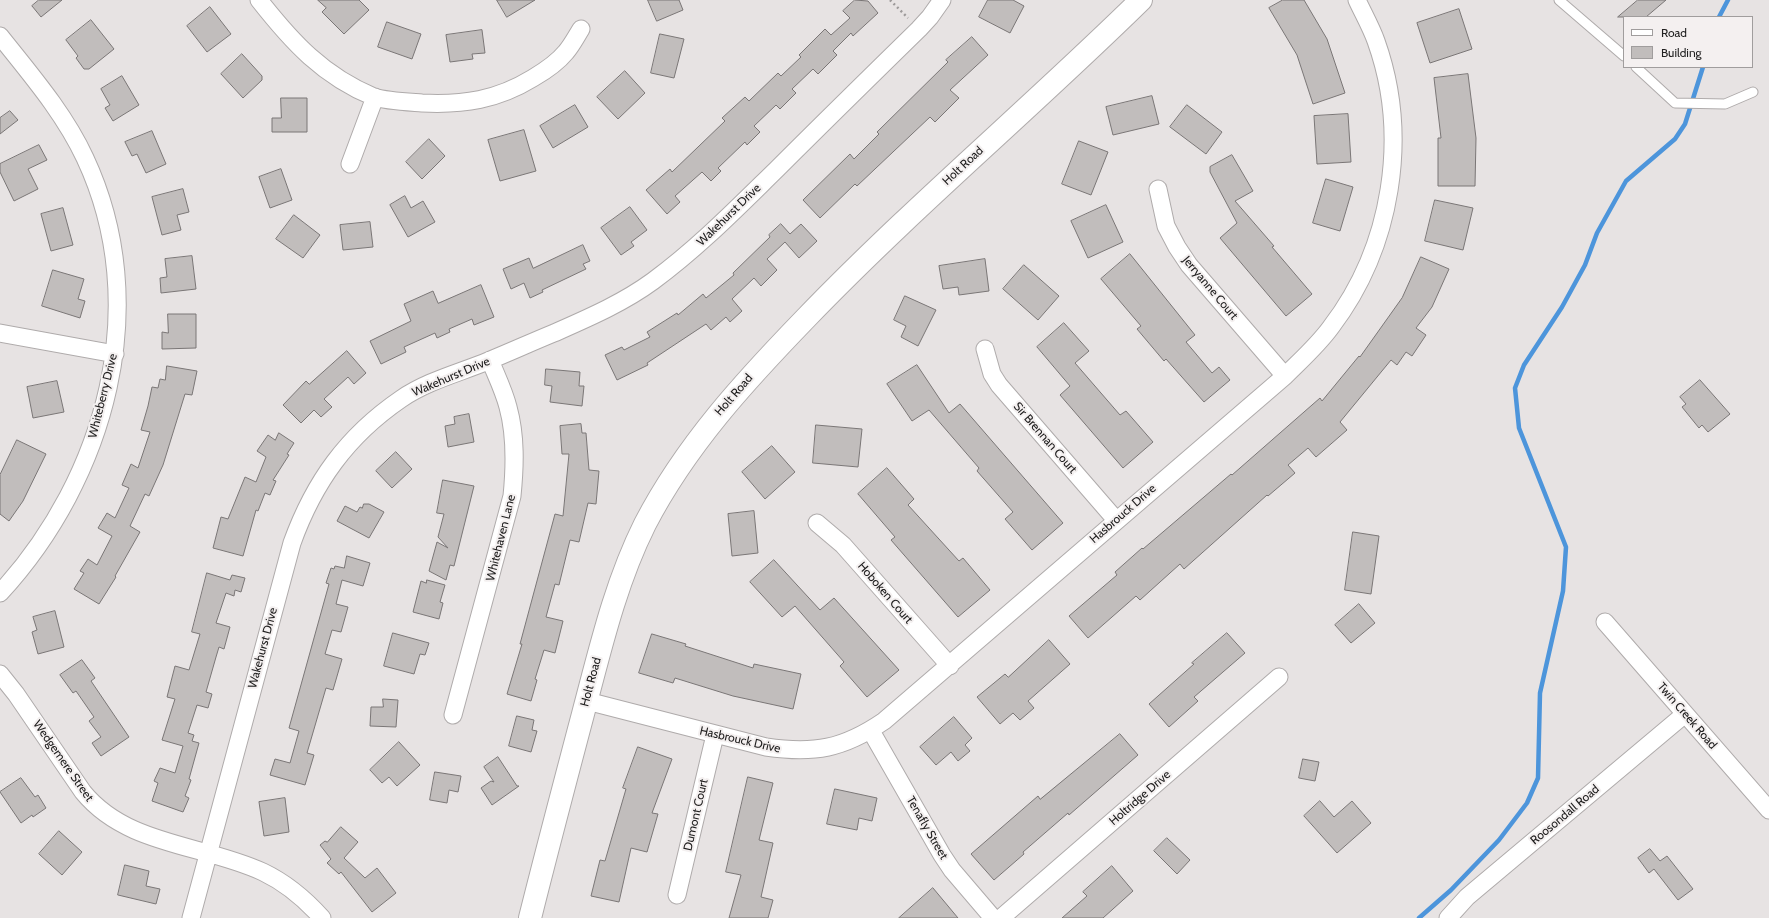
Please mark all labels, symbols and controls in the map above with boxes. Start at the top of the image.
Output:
legend [1623,16,1753,68]
text: Road [1661,25,1687,40]
text: Building [1661,45,1702,60]
street label: Holt Road [940,144,986,188]
street label: Wakehurst Drive [694,181,764,249]
street label: Jerryanne Court [1179,253,1241,323]
street label: Whiteberry Drive [86,352,120,440]
street label: Wakehurst Drive [410,354,492,400]
street label: Holt Road [712,371,756,419]
street label: Sir Brennan Court [1010,400,1080,476]
street label: Hasbrouck Drive [1087,481,1159,547]
street label: Whitehaven Lane [483,493,519,583]
street label: Hoboken Court [854,559,916,627]
street label: Wakehurst Drive [245,606,281,690]
street label: Holt Road [578,656,604,708]
street label: Twin Creek Road [1654,680,1720,752]
street label: Wedgemere Street [30,718,96,804]
street label: Hasbrouck Drive [698,724,782,756]
street label: Holtridge Drive [1106,767,1174,829]
street label: Dumont Court [681,778,711,852]
street label: Roosondall Road [1528,782,1602,848]
street label: Tenafly Street [903,794,951,862]

